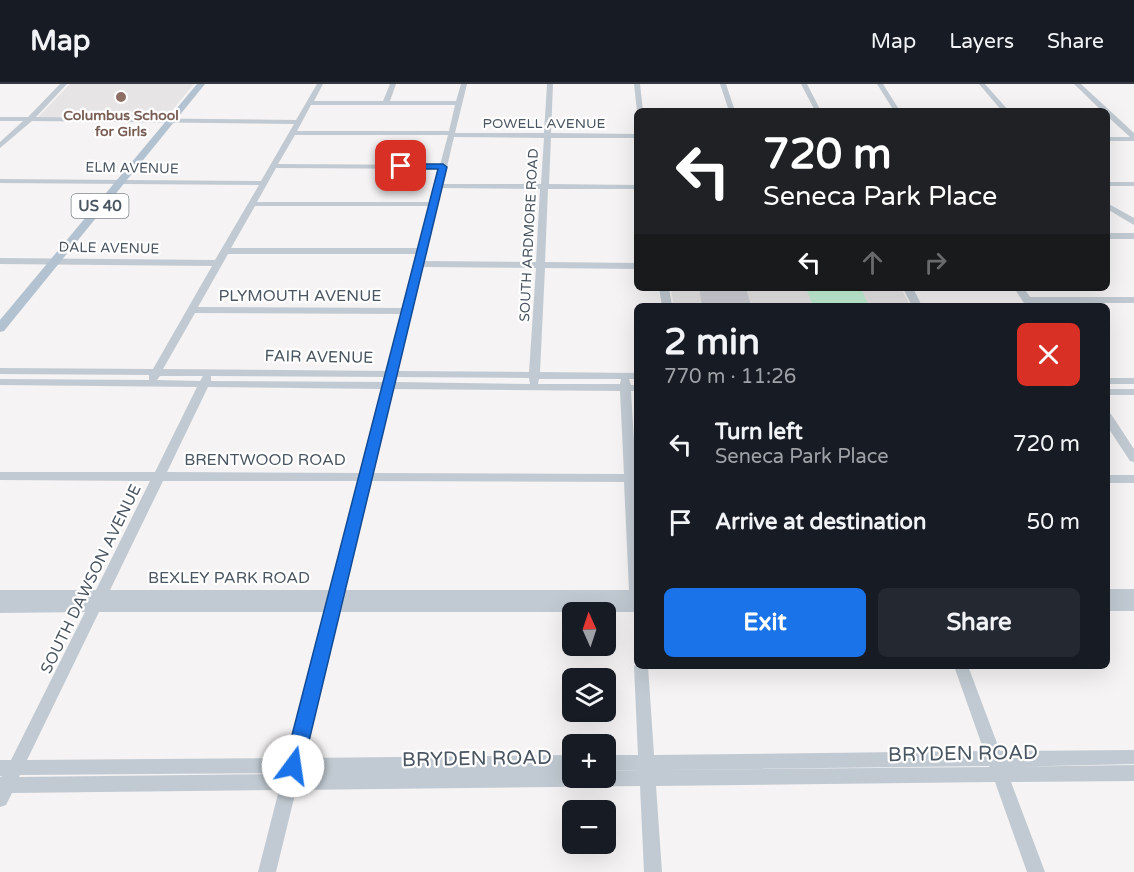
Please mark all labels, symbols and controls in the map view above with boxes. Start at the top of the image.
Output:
text: Map [30,24,90,58]
text: Map [871,29,916,54]
text: Layers [949,29,1014,54]
text: Share [1047,29,1104,54]
marker: Columbus School for Girls [114,90,128,104]
place label: Columbus School for Girls [63,107,179,140]
street label: POWELL AVENUE [483,115,606,132]
text: 720 m [763,129,892,180]
icon: left [664,132,742,210]
pin [375,140,426,191]
street label: SOUTH ARDMORE ROAD [516,148,542,322]
icon: arrive [384,149,417,182]
street label: ELM AVENUE [85,159,179,177]
text: Seneca Park Place [763,180,997,213]
road number: US 40 [72,194,128,218]
street label: DALE AVENUE [59,239,160,257]
icon: left [793,246,826,279]
icon: ahead [856,246,889,279]
icon: right [919,246,952,279]
street label: PLYMOUTH AVENUE [218,286,382,306]
text: 2 min [664,321,760,364]
button: close [1017,323,1080,386]
street label: FAIR AVENUE [264,346,374,368]
text: 770 m · 11:26 [664,365,796,389]
text: Turn left [715,419,803,445]
icon: left [664,428,697,461]
text: 720 m [1013,431,1080,457]
text: Seneca Park Place [715,445,889,469]
street label: BRENTWOOD ROAD [184,450,346,470]
street label: SOUTH DAWSON AVENUE [36,481,146,677]
icon: arrive [664,506,697,539]
text: Arrive at destination [715,509,926,535]
text: 50 m [1026,509,1080,535]
street label: BEXLEY PARK ROAD [148,568,310,588]
button: Exit [664,588,866,657]
button: Share [878,588,1080,657]
north arrow [562,602,616,656]
map controls [562,602,616,854]
button: layers [562,668,616,722]
position arrow [261,734,325,798]
button: + [562,734,616,788]
street label: BRYDEN ROAD [888,741,1038,767]
street label: BRYDEN ROAD [402,746,552,772]
button: − [562,800,616,854]

